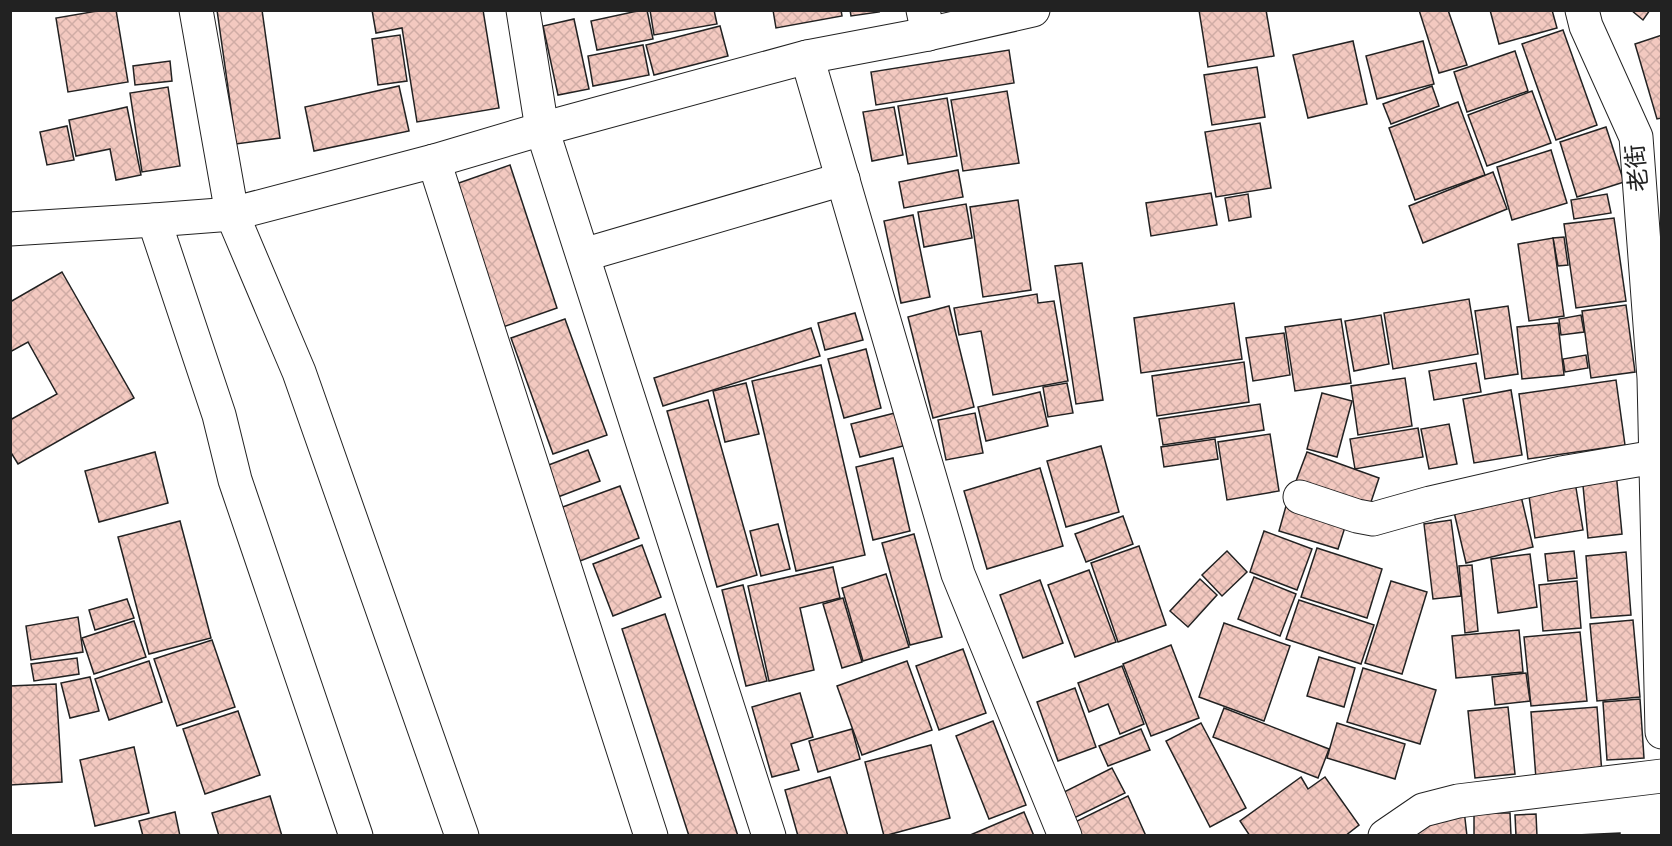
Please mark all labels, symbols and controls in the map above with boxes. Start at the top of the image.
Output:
street label: 老街 [1620,143,1653,193]

